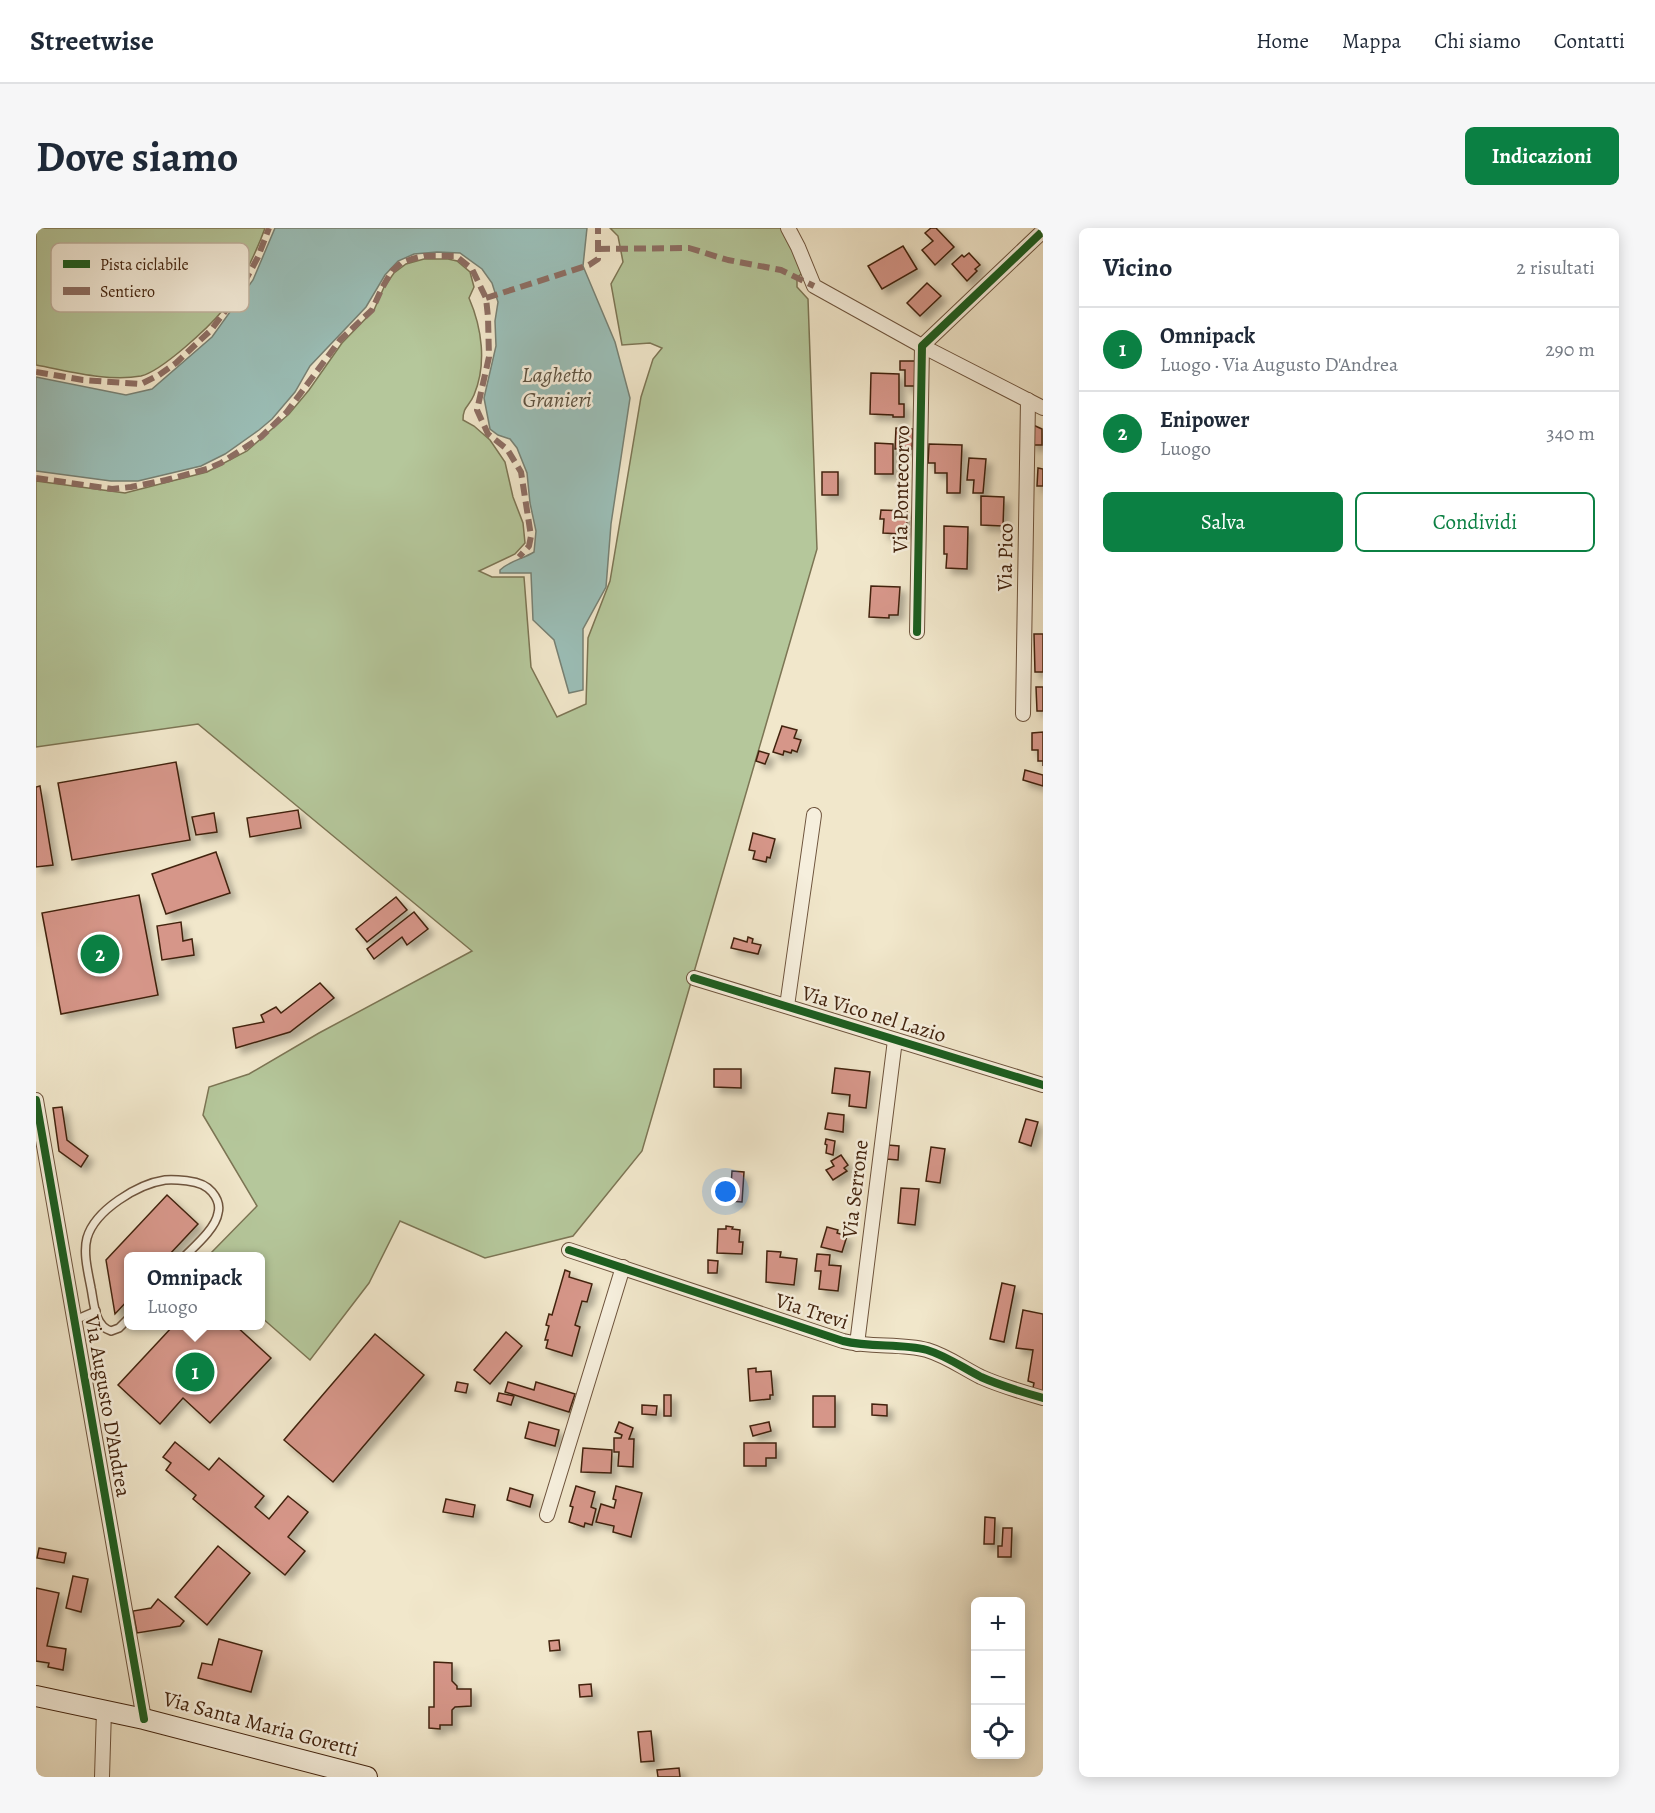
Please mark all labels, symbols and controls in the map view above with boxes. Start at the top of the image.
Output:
text: Streetwise [30,22,154,60]
text: Home [1256,27,1309,55]
text: Mappa [1342,27,1401,55]
text: Chi siamo [1434,27,1521,55]
text: Contatti [1554,27,1625,55]
button: Indicazioni [1465,127,1619,185]
text: Dove siamo [36,128,238,185]
legend [51,243,249,312]
text: Vicino [1103,250,1172,285]
text: Pista ciclabile [100,254,189,276]
text: 2 risultati [1516,254,1595,281]
text: Sentiero [100,281,155,303]
text: Omnipack [1160,321,1255,351]
text: 1 [1119,336,1126,363]
text: 290 m [1545,336,1595,363]
text: Luogo · Via Augusto D'Andrea [1160,351,1398,378]
water label: Laghetto Granieri [522,360,592,415]
text: Enipower [1160,405,1249,435]
text: 2 [1118,420,1127,447]
text: 340 m [1546,420,1595,447]
street label: Via Pontecorvo [886,425,916,554]
text: Luogo [1160,435,1211,462]
button: Salva [1103,492,1343,552]
button: Condividi [1355,492,1595,552]
street label: Via Pico [990,523,1020,592]
pin: 2 [80,932,120,976]
street label: Via Vico nel Lazio [797,978,950,1049]
street label: Via Serrone [835,1138,875,1241]
your location [711,1177,740,1206]
popup [124,1252,265,1330]
text: Omnipack [147,1263,242,1293]
street label: Via Trevi [771,1286,852,1336]
text: Luogo [147,1293,198,1320]
street label: Via Augusto D'Andrea [78,1312,138,1499]
pin: 1 [176,1350,214,1394]
map controls [971,1597,1025,1759]
button: + [971,1597,1025,1651]
button: − [971,1651,1025,1705]
street label: Via Santa Maria Goretti [159,1684,362,1764]
button: locate [971,1705,1025,1759]

